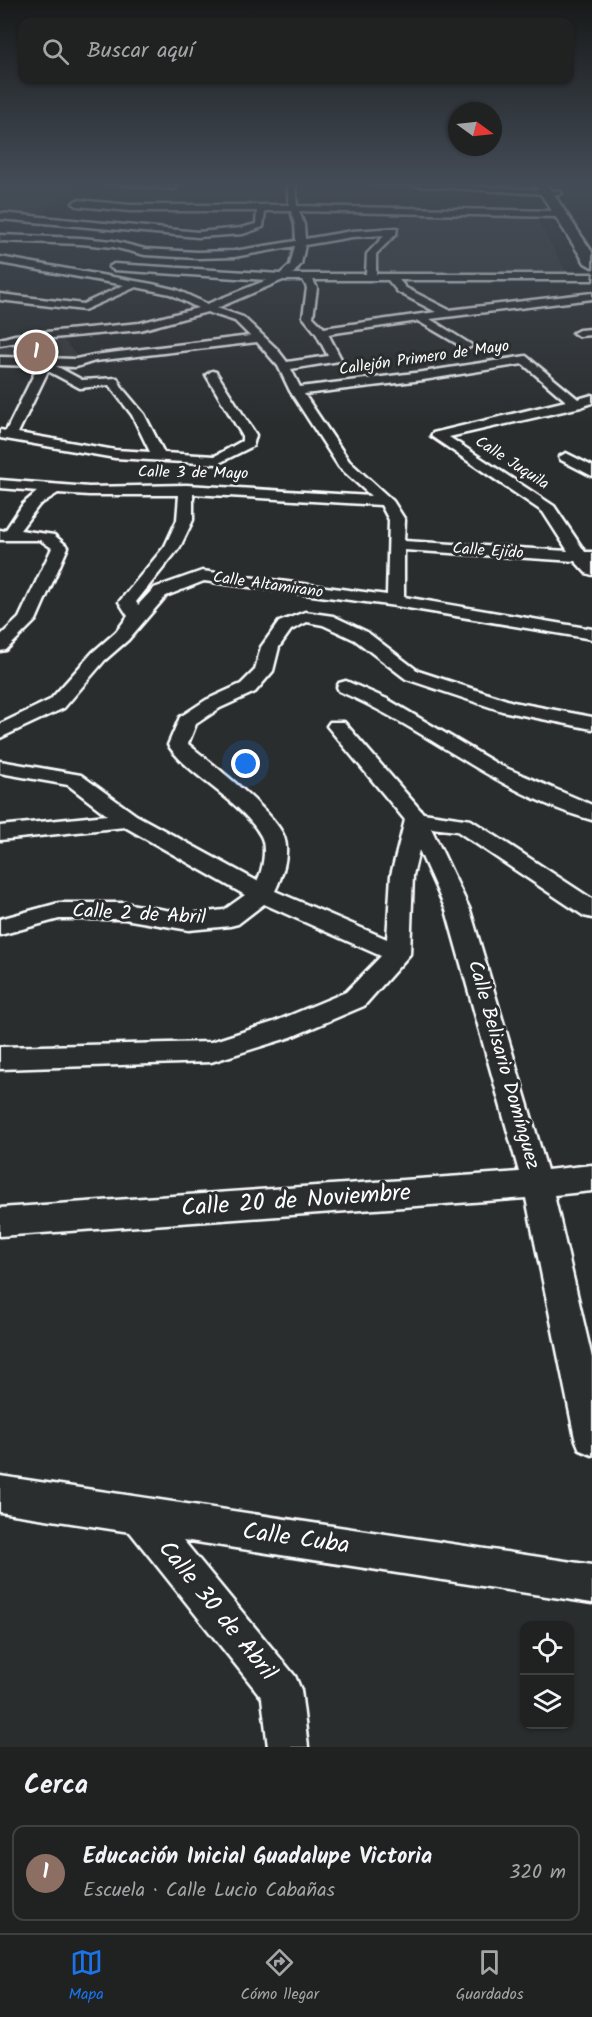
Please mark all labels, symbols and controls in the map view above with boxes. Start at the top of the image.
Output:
search box [18,18,574,84]
text: Buscar aquí [87,34,194,69]
icon: search [39,35,72,68]
north arrow [448,102,502,156]
pin: 1 [16,330,56,374]
street label: Callejón Primero de Mayo [337,334,511,382]
street label: Calle Juquila [470,430,554,496]
street label: Calle 3 de Mayo [138,460,248,486]
street label: Calle Ejido [452,536,524,566]
street label: Calle Altamirano [211,565,325,605]
your location [231,749,260,778]
street label: Calle 2 de Abril [71,896,207,934]
street label: Calle Belisario Domínguez [458,957,548,1173]
street label: Calle 20 de Noviembre [180,1174,412,1228]
street label: Calle Cuba [240,1512,352,1566]
street label: Calle 30 de Abril [148,1532,286,1690]
map controls [520,1621,574,1729]
button: locate [520,1621,574,1675]
button: layers [520,1675,574,1729]
text: Cerca [24,1765,88,1807]
text: Educación Inicial Guadalupe Victoria [83,1840,432,1875]
text: 1 [42,1857,49,1889]
text: 320 m [509,1857,566,1889]
text: Escuela · Calle Lucio Cabañas [83,1875,335,1907]
tab: Mapa [68,1946,104,2007]
tab: Cómo llegar [240,1946,319,2007]
tab: Guardados [456,1946,524,2007]

